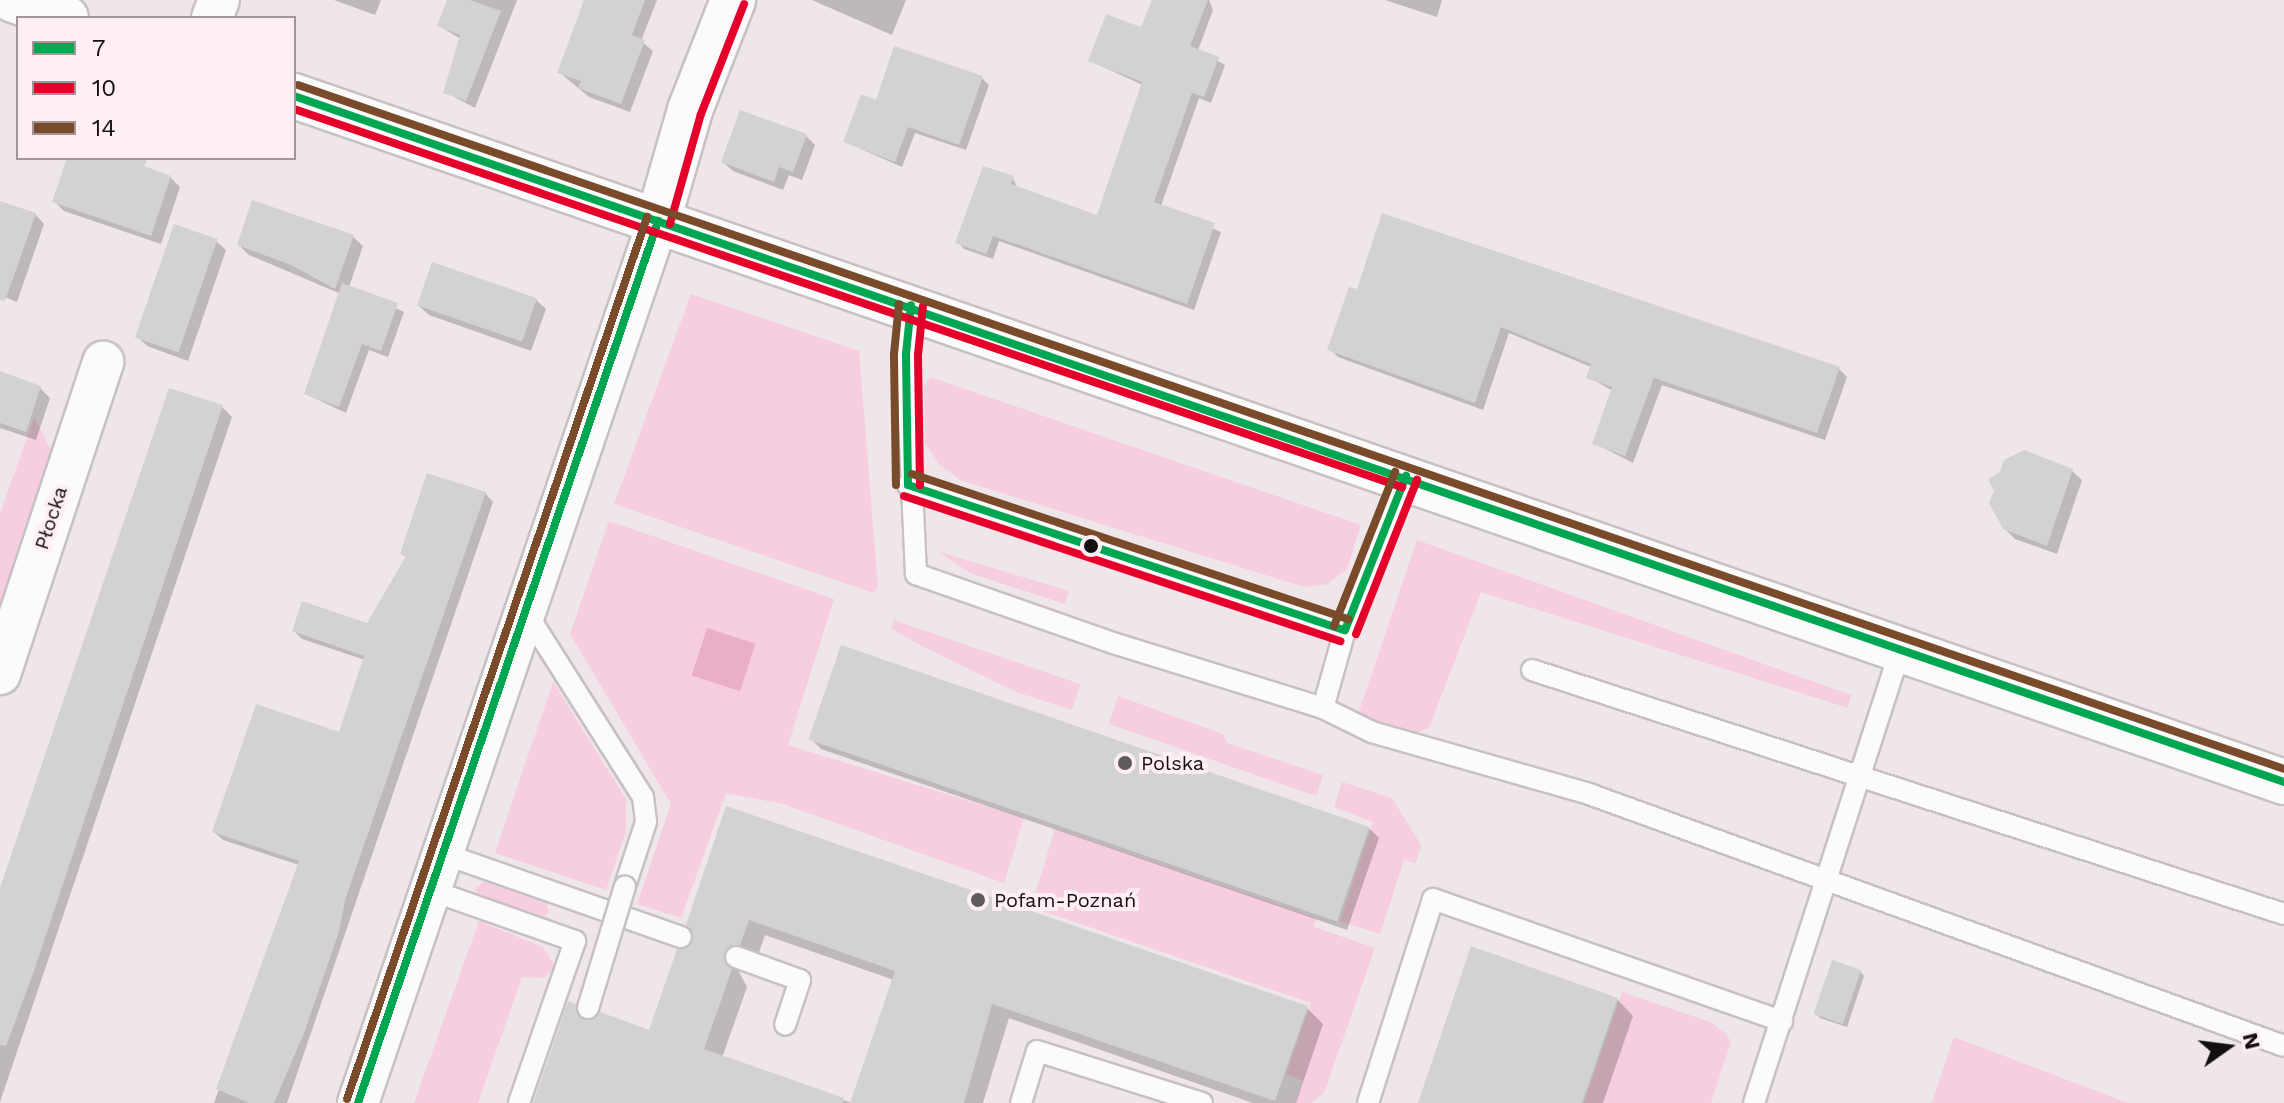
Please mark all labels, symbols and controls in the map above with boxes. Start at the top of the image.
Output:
legend [16,16,296,160]
text: 7 [92,34,105,62]
text: 10 [92,74,116,102]
text: 14 [92,114,116,142]
street label: Płocka [30,483,72,553]
unlabelled marker [1083,538,1099,554]
place label: Polska [1141,751,1204,775]
marker: Polska [1116,754,1134,772]
place label: Pofam-Poznań [994,888,1136,912]
marker: Pofam-Poznań [969,891,987,909]
north arrow [2188,1007,2268,1087]
text: N [2238,1030,2266,1052]

